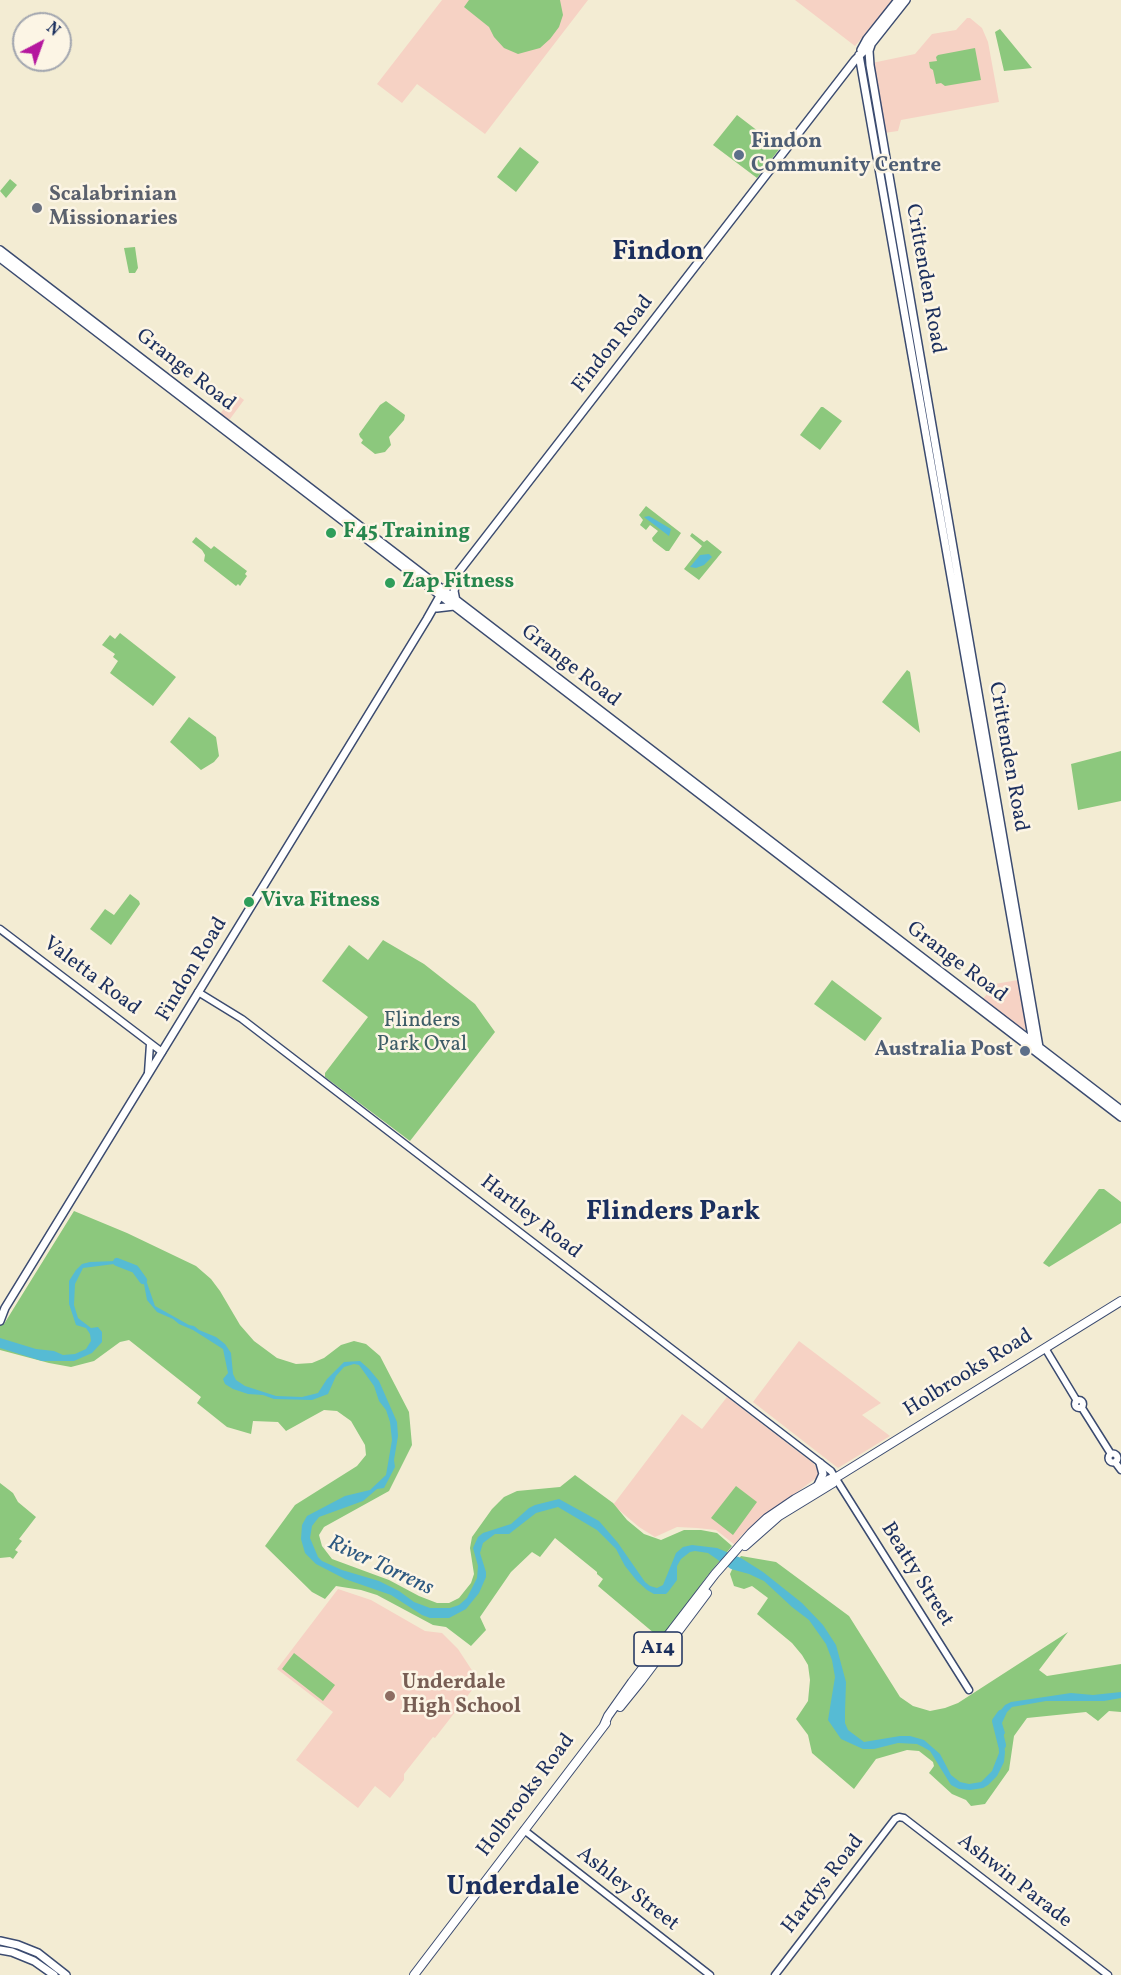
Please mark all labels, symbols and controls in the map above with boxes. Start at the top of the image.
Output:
north arrow [12,12,72,72]
text: N [41,18,64,42]
place label: Findon Community Centre [751,130,941,180]
marker: Findon Community Centre [732,148,746,162]
place label: Scalabrinian Missionaries [49,183,178,233]
marker: Scalabrinian Missionaries [30,201,44,215]
street label: Crittenden Road [898,202,950,356]
district label: Findon [612,238,704,270]
street label: Findon Road [568,291,660,399]
street label: Grange Road [130,324,240,418]
place label: F45 Training [343,520,470,546]
marker: F45 Training [324,526,338,540]
place label: Zap Fitness [402,570,514,596]
marker: Zap Fitness [383,576,397,590]
street label: Grange Road [515,620,625,714]
street label: Crittenden Road [981,680,1033,834]
place label: Viva Fitness [261,889,380,915]
marker: Viva Fitness [242,895,256,909]
street label: Findon Road [152,913,234,1027]
street label: Grange Road [901,917,1011,1009]
street label: Valetta Road [37,932,145,1022]
park label: Flinders Park Oval [377,1009,467,1059]
place label: Australia Post [874,1038,1013,1064]
marker: Australia Post [1018,1044,1032,1058]
street label: Hartley Road [474,1171,586,1265]
district label: Flinders Park [586,1198,760,1230]
street label: Holbrooks Road [900,1324,1038,1424]
street label: Beatty Street [874,1518,958,1632]
water label: River Torrens [323,1531,437,1603]
road number: A14 [634,1632,682,1666]
place label: Underdale High School [402,1671,521,1721]
marker: Underdale High School [383,1689,397,1703]
street label: Holbrooks Road [473,1730,581,1862]
street label: Ashwin Parade [952,1829,1076,1935]
street label: Hardys Road [777,1830,871,1940]
street label: Ashley Street [571,1842,683,1938]
district label: Underdale [446,1873,580,1905]

